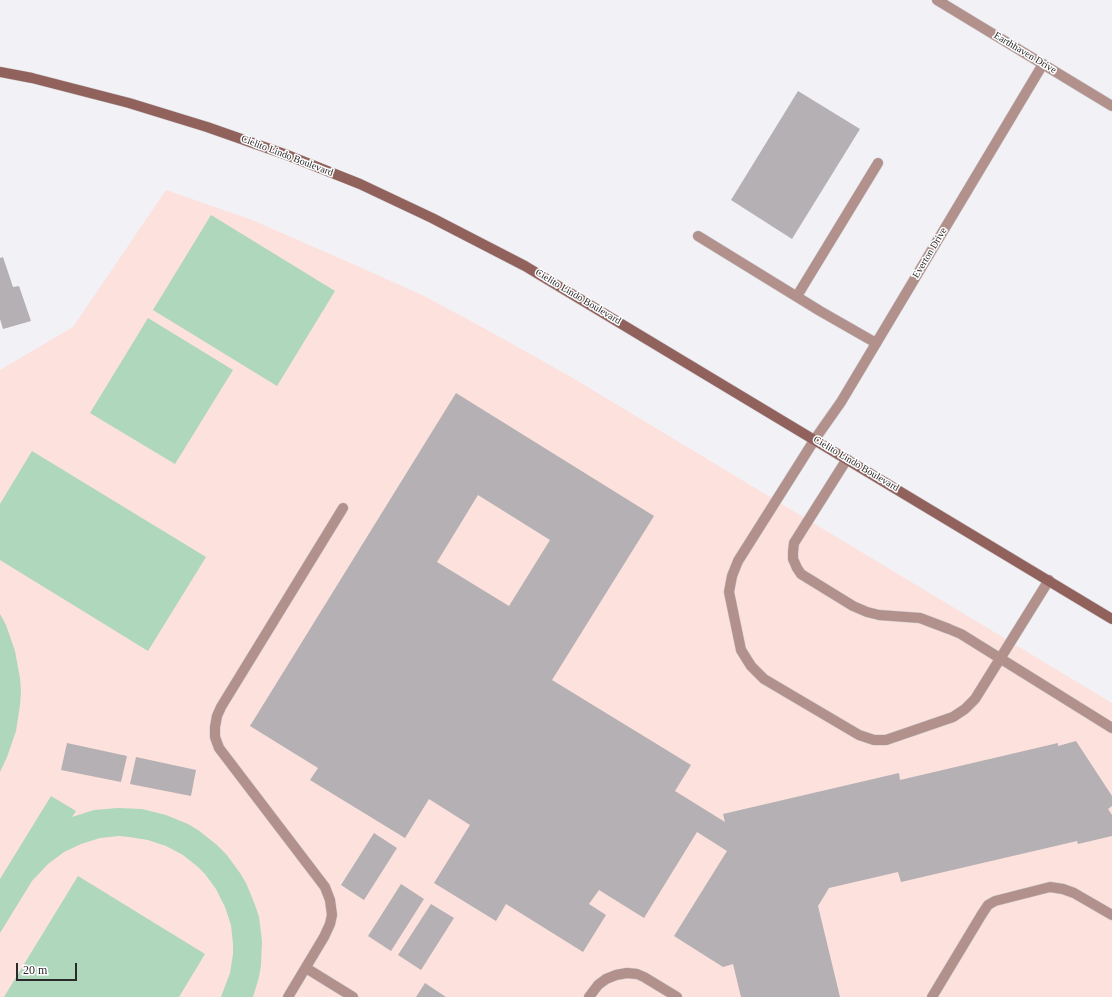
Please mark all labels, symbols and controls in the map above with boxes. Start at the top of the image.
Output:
street label: Earthhaven Drive [992,30,1058,76]
street label: Cielito Lindo Boulevard [239,133,335,179]
street label: Everton Drive [910,226,950,280]
street label: Cielito Lindo Boulevard [533,267,623,327]
street label: Cielito Lindo Boulevard [811,434,901,494]
scale bar [18,955,79,981]
text: 20 m [23,963,47,977]

